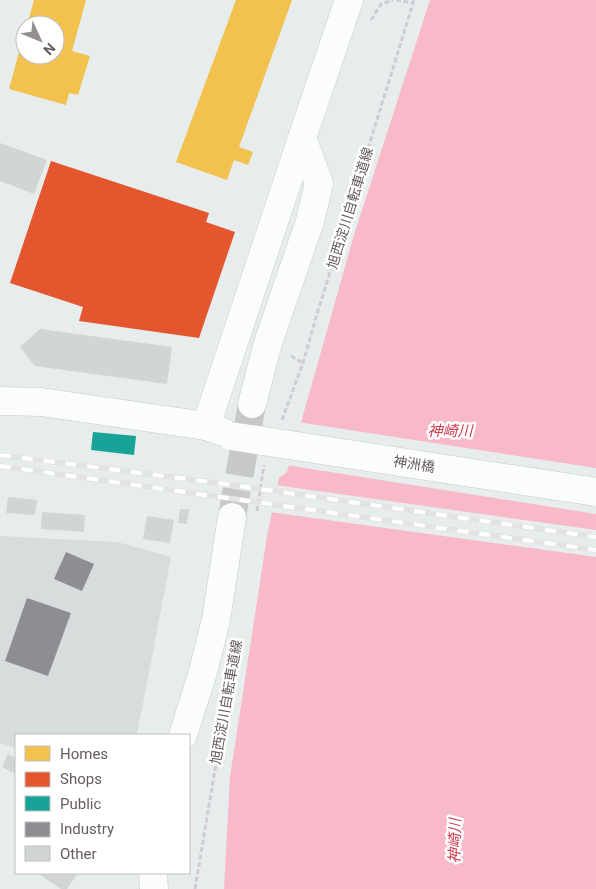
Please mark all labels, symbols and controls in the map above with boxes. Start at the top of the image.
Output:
north arrow [15,15,65,65]
text: N [40,40,59,58]
street label: 旭西淀川自転車道線 [324,145,376,271]
water label: 神崎川 [427,422,474,440]
street label: 神洲橋 [392,453,436,475]
street label: 旭西淀川自転車道線 [207,639,245,765]
legend [15,734,190,874]
text: Homes [60,745,108,763]
text: Shops [60,770,102,788]
text: Public [60,795,101,813]
water label: 神崎川 [446,816,464,864]
text: Industry [60,820,114,838]
text: Other [60,845,97,863]

